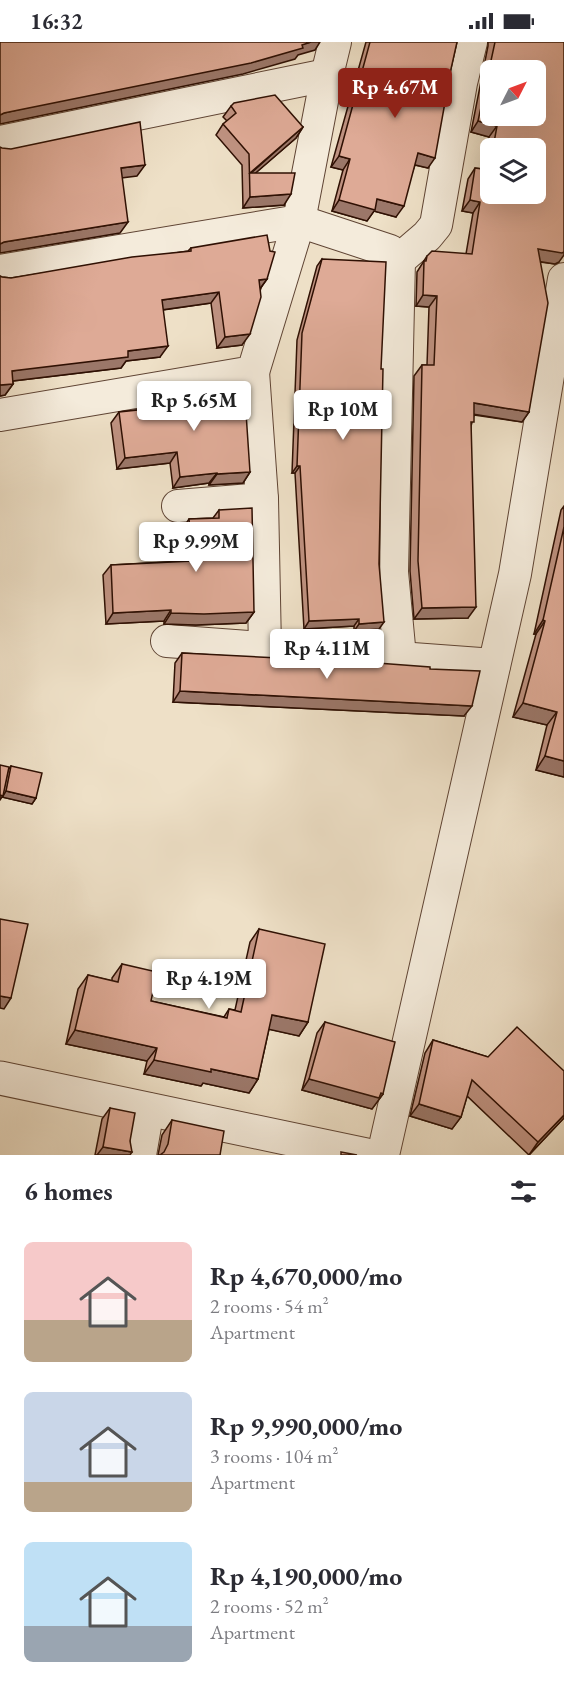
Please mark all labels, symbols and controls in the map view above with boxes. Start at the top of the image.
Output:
text: 16:32 [30,7,83,36]
north arrow [480,60,546,126]
map controls [480,60,546,204]
pin: Rp 4.67M [333,68,457,119]
text: Rp 4.67M [352,74,438,100]
button: layers [480,138,546,204]
pin: Rp 5.65M [132,381,256,432]
text: Rp 5.65M [151,387,237,413]
pin: Rp 10M [294,390,392,441]
text: Rp 10M [308,396,378,422]
pin: Rp 9.99M [134,522,258,573]
text: Rp 9.99M [153,528,239,554]
pin: Rp 4.11M [265,629,389,680]
text: Rp 4.11M [284,635,370,661]
pin: Rp 4.19M [147,959,271,1010]
text: Rp 4.19M [166,965,252,991]
text: 6 homes [24,1174,113,1208]
icon: filters [507,1175,540,1208]
text: Rp 4,670,000/mo [210,1259,402,1293]
icon: home [72,1266,144,1338]
text: 2 rooms · 54 m² [210,1293,329,1319]
text: Apartment [210,1319,295,1345]
text: Rp 9,990,000/mo [210,1409,402,1443]
icon: home [72,1416,144,1488]
text: 3 rooms · 104 m² [210,1443,338,1469]
text: Apartment [210,1469,295,1495]
text: Rp 4,190,000/mo [210,1559,402,1593]
icon: home [72,1566,144,1638]
text: 2 rooms · 52 m² [210,1593,329,1619]
text: Apartment [210,1619,295,1645]

